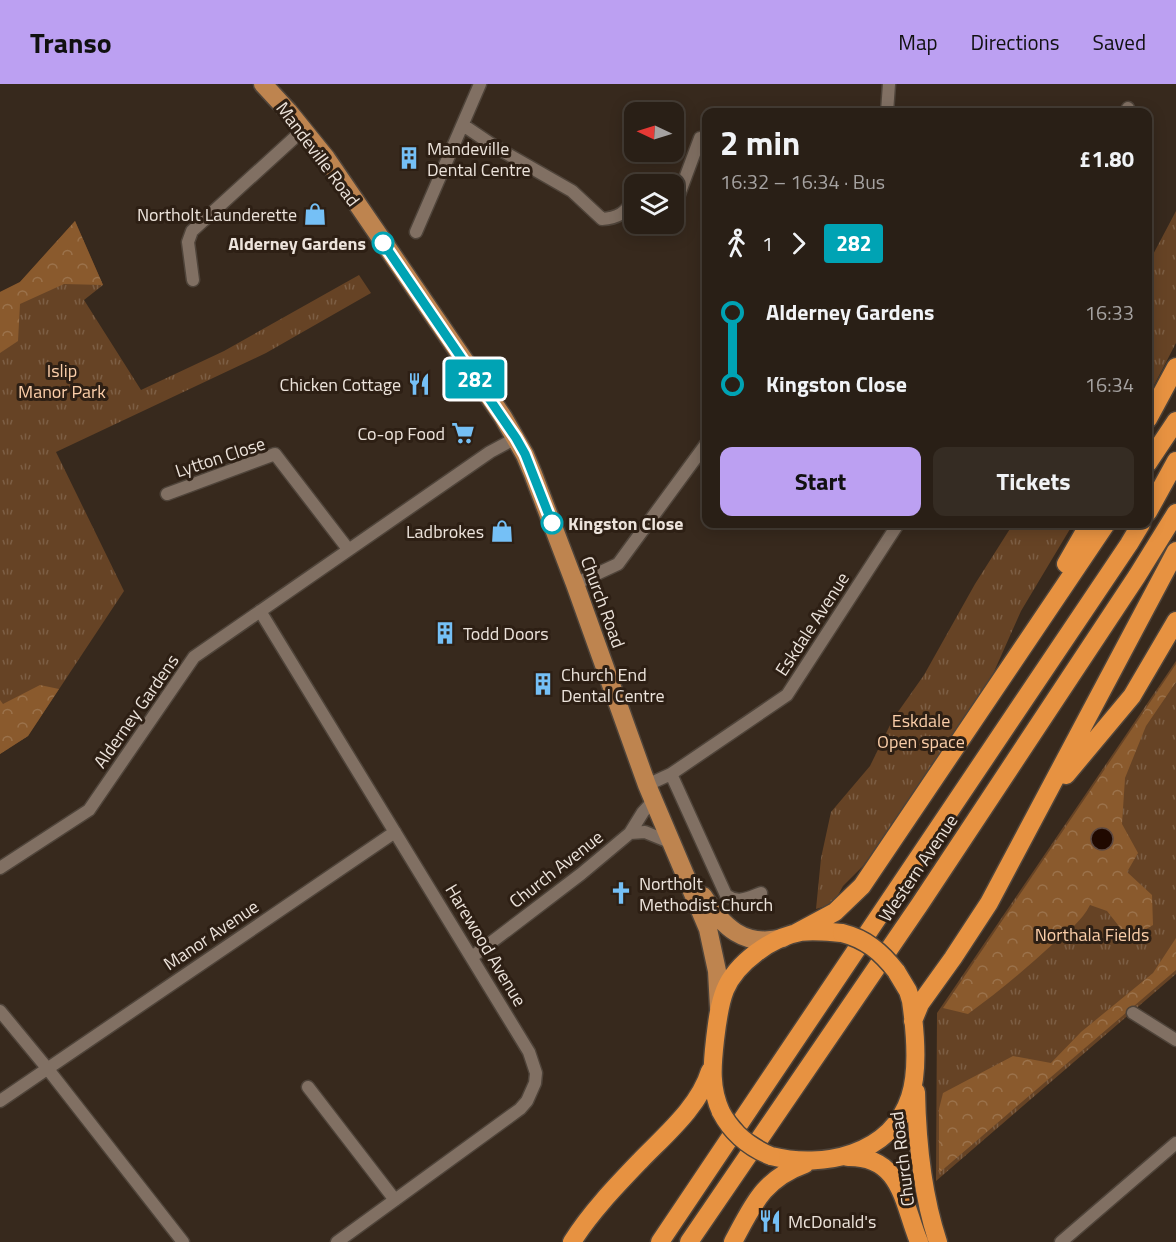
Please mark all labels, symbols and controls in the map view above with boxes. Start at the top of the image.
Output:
text: Transo [30,21,112,64]
text: Map [898,26,938,58]
text: Directions [971,26,1060,58]
text: Saved [1093,26,1146,58]
street label: Mandeville Road [270,96,366,212]
north arrow [624,102,684,162]
map controls [624,102,684,234]
text: 2 min [720,118,800,168]
place label: Mandeville Dental Centre [427,135,531,183]
text: £1.80 [1079,142,1134,176]
building icon: Mandeville Dental Centre [396,145,422,171]
text: 16:32 – 16:34 · Bus [720,166,885,197]
button: layers [624,174,684,234]
place label: Northolt Launderette [137,201,297,228]
shop icon: Northolt Launderette [302,201,328,227]
icon: walk [720,227,753,260]
icon: forward [782,227,815,260]
text: 282 [836,227,871,259]
text: 1 [762,228,773,259]
place label: Alderney Gardens [228,230,366,257]
marker: Alderney Gardens [372,232,394,254]
text: Alderney Gardens [766,295,934,329]
text: 16:33 [1085,297,1134,328]
park label: Islip Manor Park [18,357,106,405]
line badge: 282 [440,360,510,398]
text: 282 [457,363,493,395]
text: Kingston Close [766,367,907,401]
text: 16:34 [1085,369,1134,400]
place label: Chicken Cottage [280,371,401,398]
restaurant icon: Chicken Cottage [406,371,432,397]
place label: Co-op Food [357,420,445,447]
supermarket icon: Co-op Food [450,420,476,446]
street label: Lytton Close [172,430,268,484]
button: Start [720,447,921,516]
button: Tickets [933,447,1134,516]
place label: Kingston Close [568,510,683,537]
marker: Kingston Close [541,512,563,534]
place label: Ladbrokes [406,518,484,545]
shop icon: Ladbrokes [489,518,515,544]
street label: Church Road [574,553,632,651]
street label: Eskdale Avenue [768,567,856,681]
building icon: Todd Doors [432,620,458,646]
place label: Todd Doors [463,620,549,647]
street label: Alderney Gardens [87,648,185,774]
place label: Church End Dental Centre [561,661,665,709]
building icon: Church End Dental Centre [530,671,556,697]
park label: Eskdale Open space [877,707,965,755]
street label: Western Avenue [872,809,964,927]
street label: Church Avenue [503,824,609,914]
place label: Northolt Methodist Church [639,870,773,918]
street label: Harewood Avenue [439,879,533,1011]
church icon: Northolt Methodist Church [608,880,634,906]
street label: Manor Avenue [158,893,264,977]
park label: Northala Fields [1035,921,1149,948]
street label: Church Road [883,1110,921,1208]
restaurant icon: McDonald's [757,1208,783,1234]
place label: McDonald's [788,1208,876,1235]

